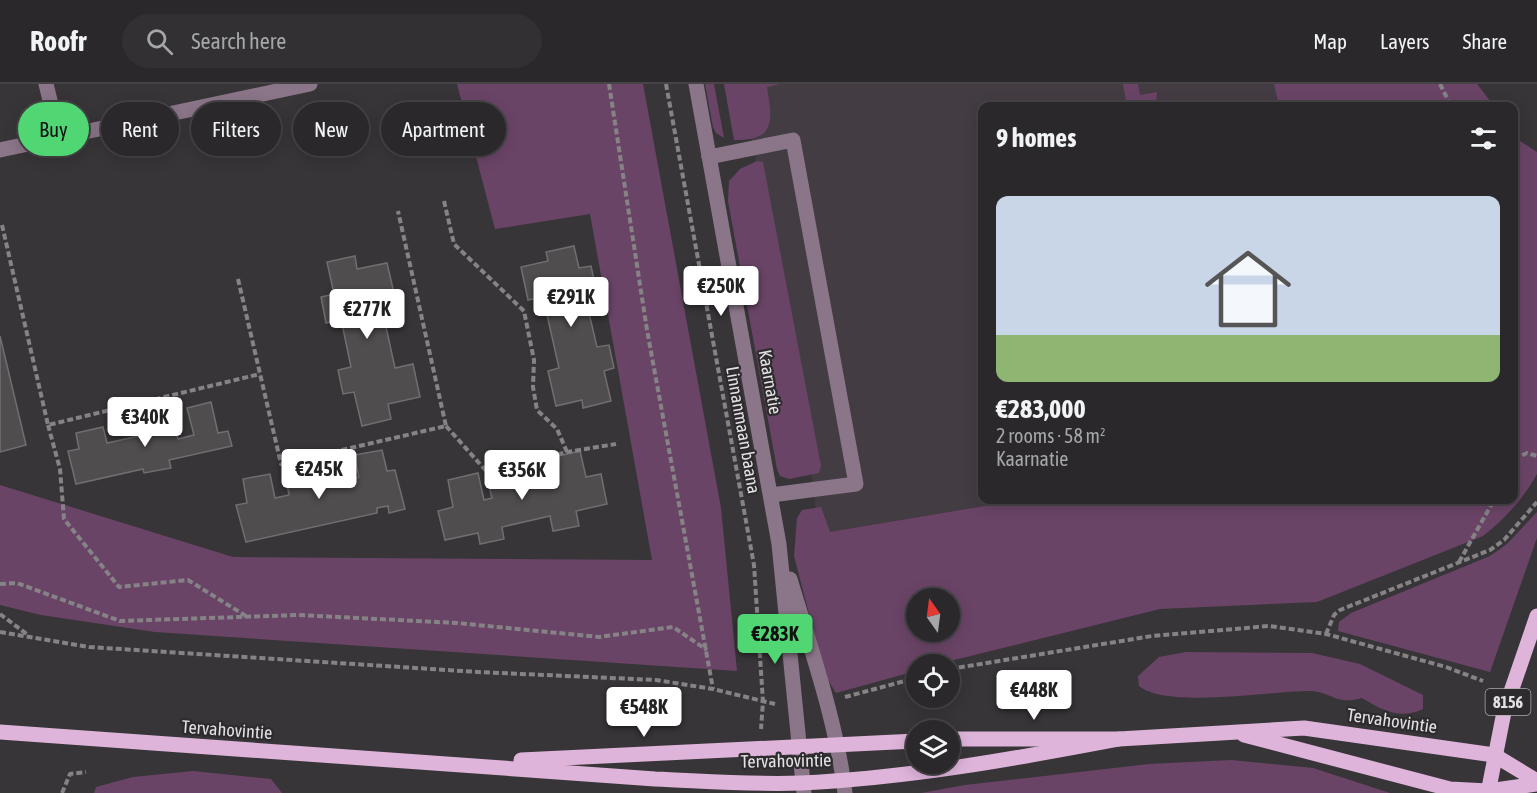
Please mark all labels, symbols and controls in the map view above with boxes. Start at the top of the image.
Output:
search box [122,14,542,68]
text: Roofr [30,25,86,57]
icon: search [143,25,176,58]
text: Search here [191,28,286,54]
text: Map [1313,29,1347,53]
text: Layers [1380,29,1430,53]
text: Share [1463,29,1507,53]
chip: Buy [18,102,89,156]
chip: Rent [101,102,179,156]
chip: Filters [191,102,281,156]
chip: New [293,102,369,156]
chip: Apartment [381,102,506,156]
icon: filters [1467,122,1500,155]
text: 9 homes [996,123,1076,153]
icon: home [1194,235,1302,343]
pin: €250K [679,266,763,317]
text: €250K [698,274,745,297]
pin: €291K [529,277,613,328]
text: €291K [548,285,595,308]
pin: €277K [325,289,409,340]
text: €277K [344,297,391,320]
street label: Kaarnatie [754,348,786,416]
street label: Linnanmaan baana [722,365,765,495]
text: €283,000 [996,394,1086,424]
pin: €340K [103,397,187,448]
text: €340K [122,405,169,428]
text: 2 rooms · 58 m² [996,424,1106,447]
text: Kaarnatie [996,447,1068,470]
pin: €245K [277,449,361,500]
pin: €356K [480,450,564,501]
text: €245K [296,457,343,480]
text: €356K [499,458,546,481]
north arrow [906,588,960,642]
map controls [906,588,960,774]
pin: €283K [733,614,817,665]
text: €283K [752,622,799,645]
button: locate [906,654,960,708]
pin: €448K [992,670,1076,721]
text: €448K [1011,678,1058,701]
pin: €548K [602,687,686,738]
road number: 8156 [1486,689,1530,715]
text: €548K [621,695,668,718]
street label: Tervahovintie [1346,704,1438,737]
street label: Tervahovintie [181,716,273,743]
button: layers [906,720,960,774]
street label: Tervahovintie [740,749,832,772]

